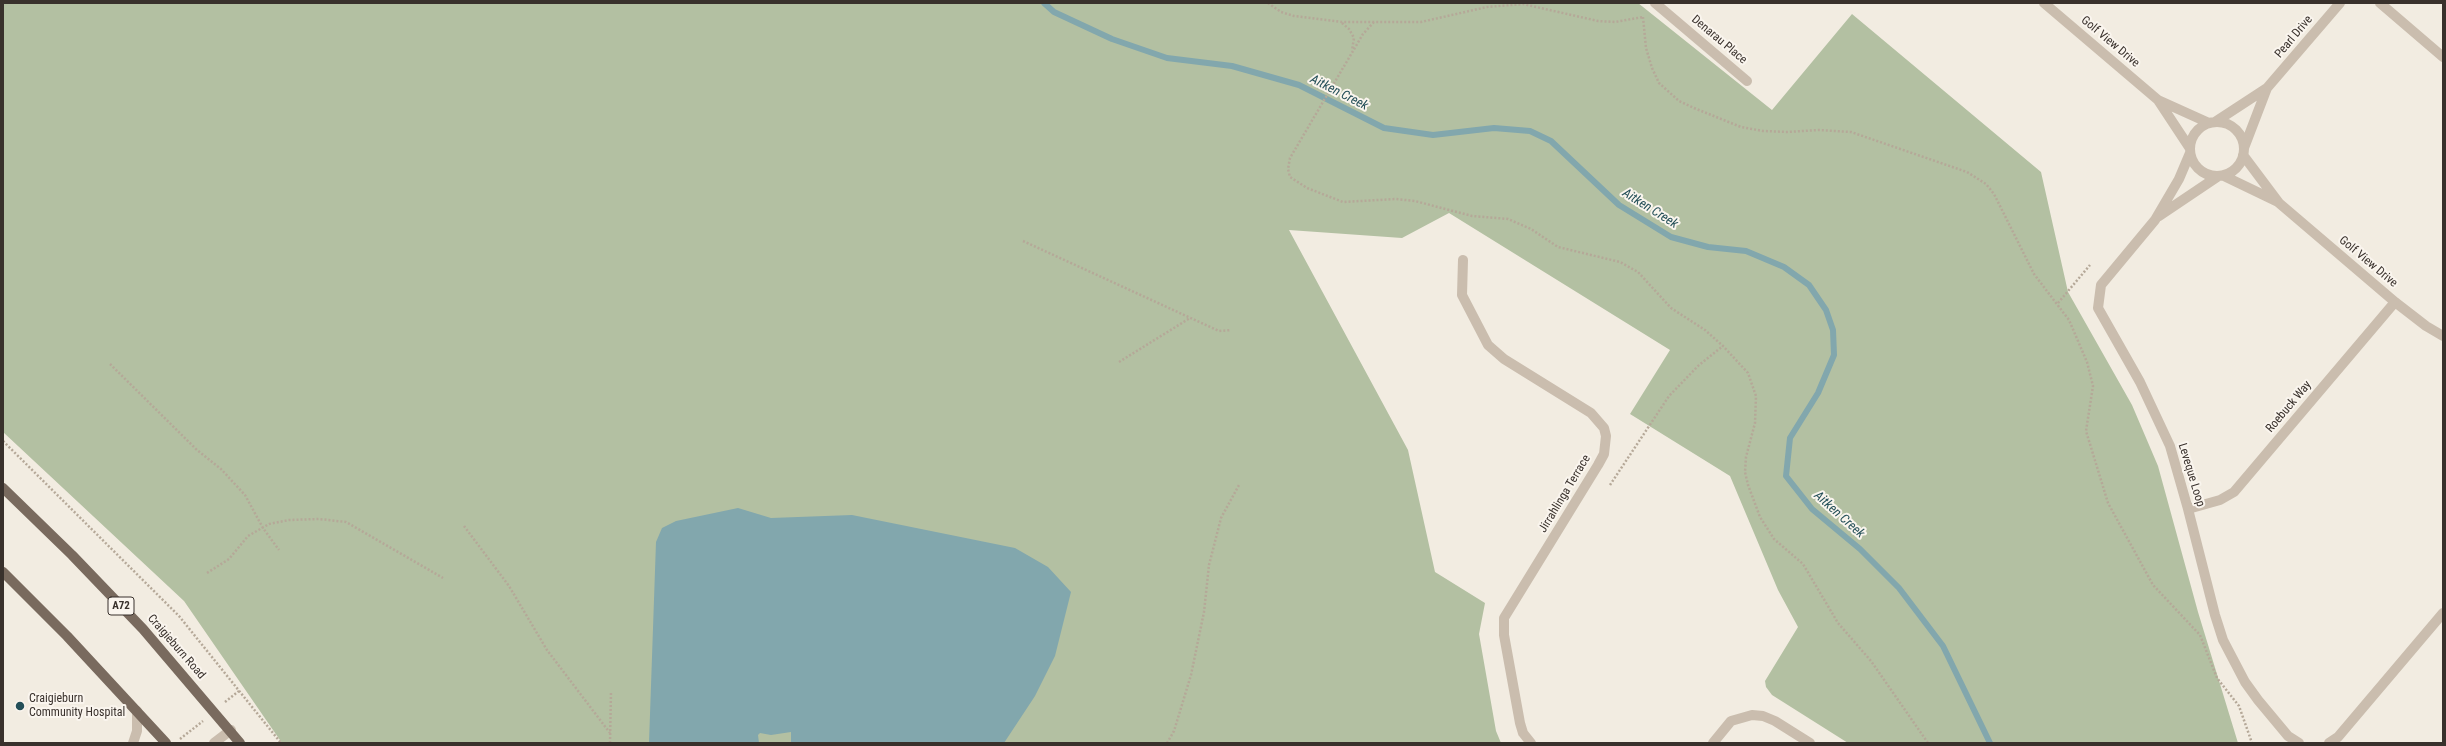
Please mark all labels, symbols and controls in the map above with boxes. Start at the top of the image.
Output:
street label: Denarau Place [1688,13,1750,67]
street label: Golf View Drive [2078,13,2142,71]
street label: Pearl Drive [2272,13,2316,61]
water label: Aitken Creek [1307,72,1371,114]
water label: Aitken Creek [1619,186,1681,232]
street label: Golf View Drive [2336,233,2400,291]
street label: Roebuck Way [2263,378,2315,436]
street label: Leveque Loop [2174,441,2208,509]
street label: Jirrahlinga Terrace [1536,452,1594,536]
water label: Aitken Creek [1810,488,1868,542]
road number: A72 [108,597,134,615]
street label: Craigieburn Road [144,612,208,682]
place label: Craigieburn Community Hospital [29,692,125,720]
marker: Craigieburn Community Hospital [14,700,26,712]

